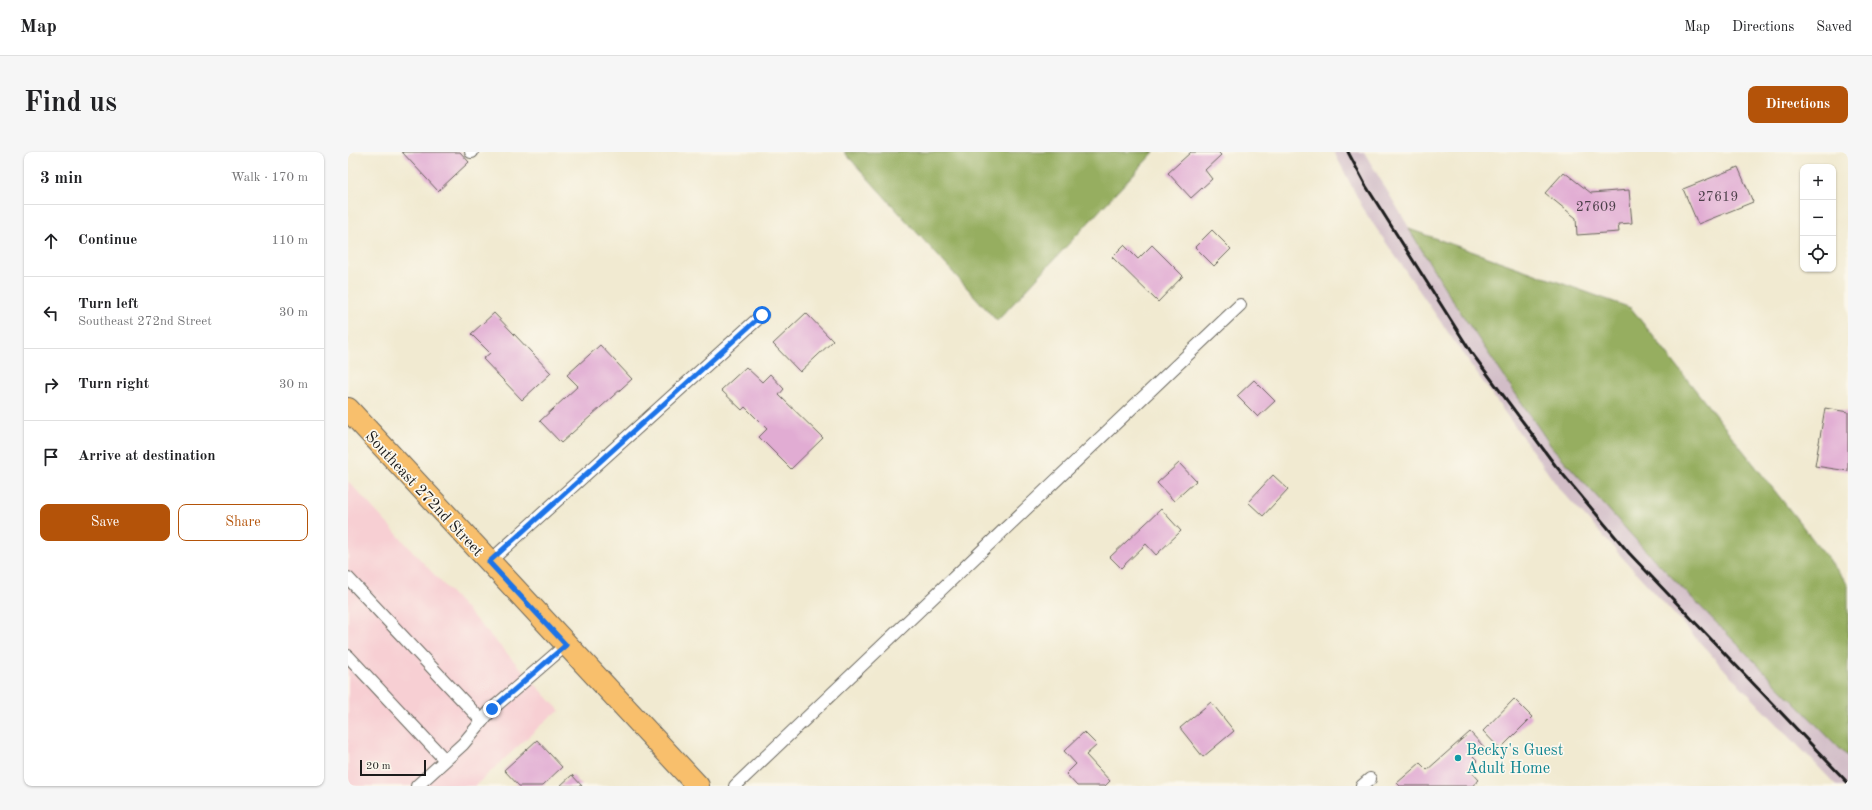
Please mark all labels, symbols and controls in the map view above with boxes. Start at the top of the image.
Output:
text: Map [20,18,57,37]
text: Map [1684,20,1710,34]
text: Directions [1732,20,1794,34]
text: Saved [1816,20,1852,34]
button: Directions [1748,86,1848,123]
text: Find us [24,90,117,118]
map controls [1800,164,1836,272]
button: + [1800,164,1836,200]
text: 3 min [40,170,83,187]
text: Walk · 170 m [231,171,308,184]
house number: 27619 [1698,190,1738,204]
house number: 27609 [1576,200,1616,214]
button: − [1800,200,1836,236]
icon: ahead [40,230,62,252]
text: Continue [78,233,137,248]
text: 110 m [271,234,308,247]
button: locate [1800,236,1836,272]
text: Turn left [78,297,138,312]
icon: left [40,302,62,324]
text: 30 m [279,306,308,319]
route start [753,306,771,324]
text: Southeast 272nd Street [78,315,212,328]
icon: right [40,374,62,396]
text: Turn right [78,377,149,392]
text: 30 m [279,378,308,391]
street label: Southeast 272nd Street [362,429,486,560]
icon: arrive [40,446,62,468]
text: Arrive at destination [78,449,216,464]
button: Save [40,504,170,541]
button: Share [178,504,308,541]
route end [483,700,501,718]
place label: Becky's Guest Adult Home [1466,743,1564,777]
marker: Becky's Guest Adult Home [1453,753,1463,763]
scale bar [360,758,426,777]
text: 20 m [366,761,391,772]

